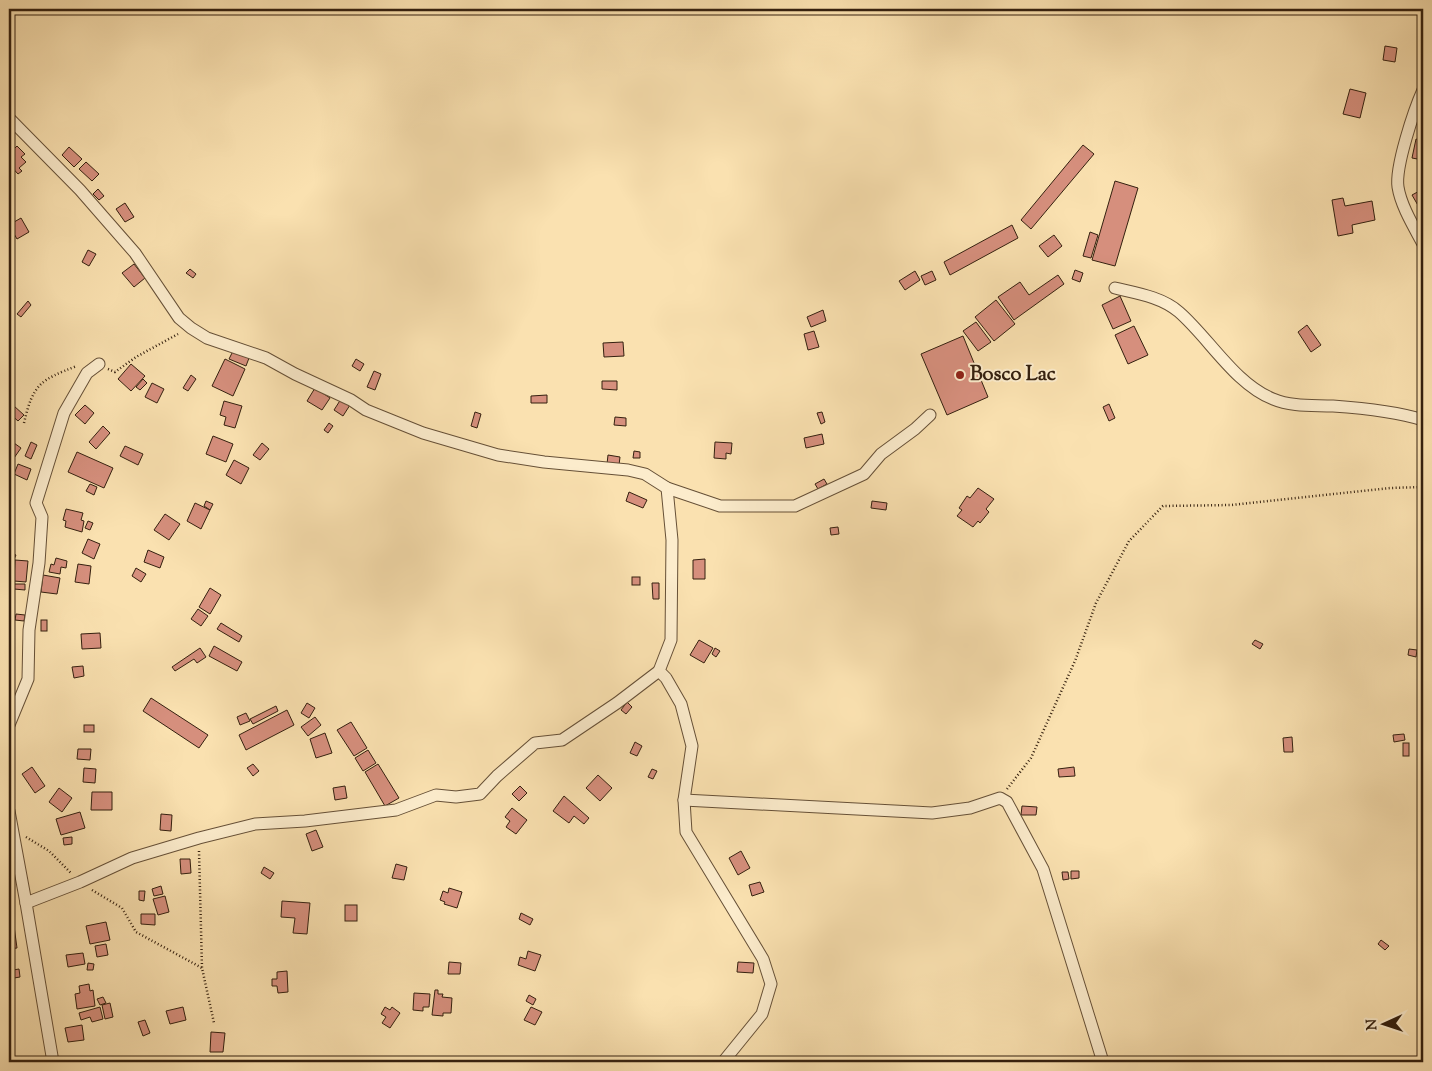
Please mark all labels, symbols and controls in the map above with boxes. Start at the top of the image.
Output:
place label: Bosco Lac [970,361,1056,390]
marker: Bosco Lac [954,369,966,381]
north arrow [1360,998,1410,1048]
text: N [1363,1018,1383,1031]

